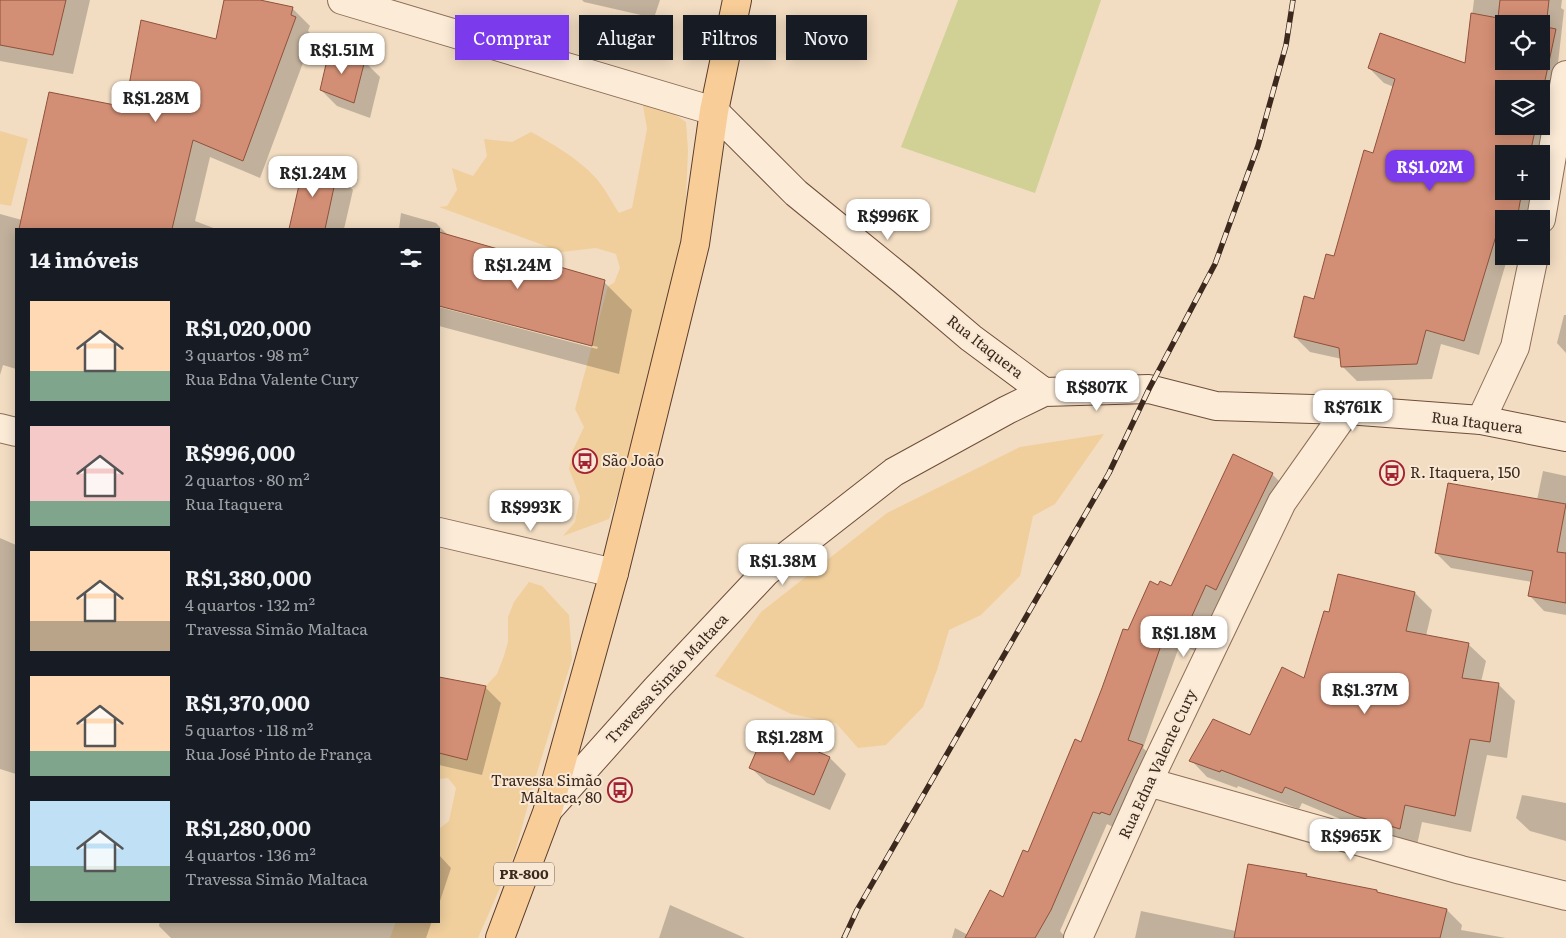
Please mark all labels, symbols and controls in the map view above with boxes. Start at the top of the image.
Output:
chip: Comprar [455,15,569,60]
chip: Alugar [579,15,673,60]
chip: Filtros [683,15,776,60]
chip: Novo [786,15,867,60]
map controls [1495,15,1550,265]
button: locate [1495,15,1550,70]
pin: R$1.51M [296,32,388,75]
text: R$1.51M [310,37,374,61]
pin: R$1.28M [110,80,202,123]
button: layers [1495,80,1550,135]
text: R$1.28M [122,85,190,109]
button: + [1495,145,1550,200]
pin: R$1.02M [1384,150,1476,192]
text: R$1.02M [1396,154,1464,178]
pin: R$1.24M [267,156,359,198]
text: R$1.24M [279,160,347,184]
pin: R$996K [847,198,929,241]
text: R$996K [857,203,919,227]
button: − [1495,210,1550,265]
text: 14 imóveis [30,243,139,274]
icon: filters [397,244,425,272]
pin: R$1.24M [472,248,564,290]
text: R$1.24M [484,252,552,276]
street label: Rua Itaquera [943,309,1030,384]
text: R$1,020,000 [185,311,311,342]
icon: home [70,321,130,381]
text: 3 quartos · 98 m² [185,342,309,366]
text: Rua Edna Valente Cury [185,366,359,390]
pin: R$807K [1056,370,1138,412]
text: R$807K [1066,374,1128,398]
pin: R$761K [1312,390,1394,432]
text: R$761K [1324,394,1382,418]
street label: Rua Itaquera [1430,405,1525,439]
text: R$996,000 [185,436,295,467]
icon: home [70,446,130,506]
bus stop icon: São João [572,448,598,474]
place label: São João [602,448,664,471]
bus stop icon: R. Itaquera, 150 [1379,460,1405,486]
place label: R. Itaquera, 150 [1410,460,1520,483]
text: 2 quartos · 80 m² [185,467,310,491]
pin: R$993K [490,490,572,532]
text: Rua Itaquera [185,491,283,515]
text: R$993K [500,494,562,518]
pin: R$1.38M [737,544,829,586]
text: R$1.38M [749,548,817,572]
text: R$1,380,000 [185,561,311,592]
icon: home [70,571,130,631]
text: 4 quartos · 132 m² [185,592,315,616]
street label: Travessa Simão Maltaca [599,607,733,749]
text: Travessa Simão Maltaca [185,616,368,640]
pin: R$1.18M [1138,616,1230,658]
text: R$1.18M [1151,620,1217,644]
pin: R$1.37M [1319,672,1411,715]
text: R$1.37M [1332,677,1398,701]
street label: Rua Edna Valente Cury [1112,684,1202,842]
text: R$1,370,000 [185,686,310,717]
icon: home [70,696,130,756]
text: 5 quartos · 118 m² [185,717,313,741]
pin: R$1.28M [744,720,836,762]
text: R$1.28M [756,724,824,748]
text: Rua José Pinto de França [185,741,372,765]
place label: Travessa Simão Maltaca, 80 [491,768,602,808]
bus stop icon: Travessa Simão Maltaca, 80 [607,777,633,803]
text: R$1,280,000 [185,811,311,842]
pin: R$965K [1310,818,1392,861]
icon: home [70,821,130,881]
text: R$965K [1320,823,1382,847]
text: 4 quartos · 136 m² [185,842,316,866]
road number: PR-800 [494,862,554,886]
text: Travessa Simão Maltaca [185,866,368,890]

